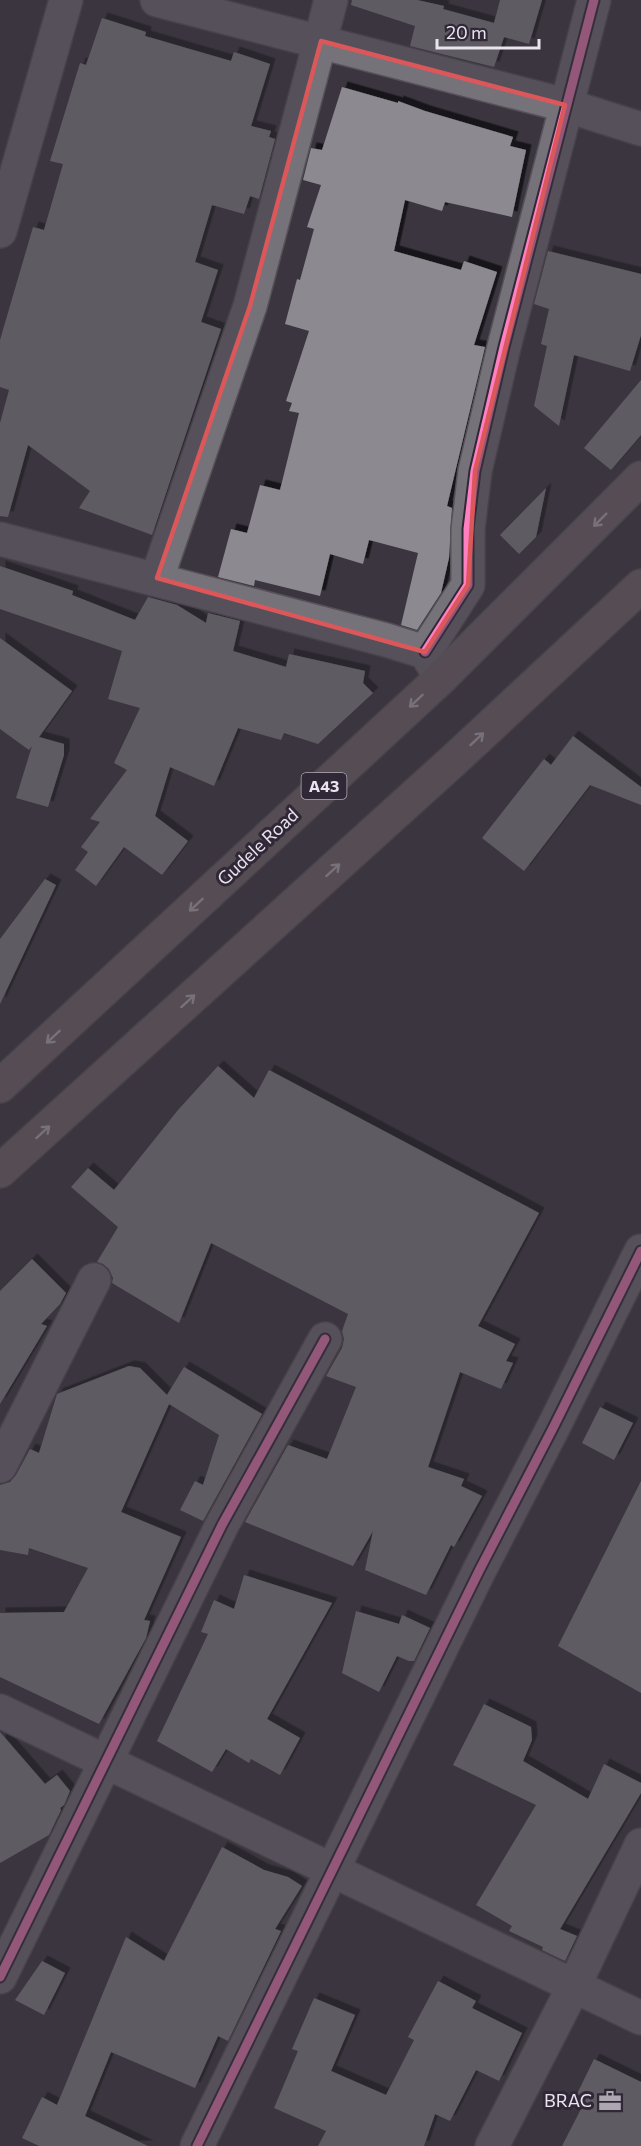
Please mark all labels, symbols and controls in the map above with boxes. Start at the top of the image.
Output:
scale bar [437,12,539,50]
text: 20 m [446,21,487,43]
one-way arrow [592,512,607,527]
one-way arrow [409,694,424,708]
one-way arrow [469,732,484,746]
road number: A43 [302,773,346,799]
street label: Gudele Road [212,803,302,889]
one-way arrow [325,863,340,877]
one-way arrow [189,898,204,912]
one-way arrow [180,994,195,1008]
one-way arrow [45,1030,60,1044]
one-way arrow [36,1125,51,1139]
office icon: BRAC [597,2088,623,2114]
place label: BRAC [544,2089,592,2111]

